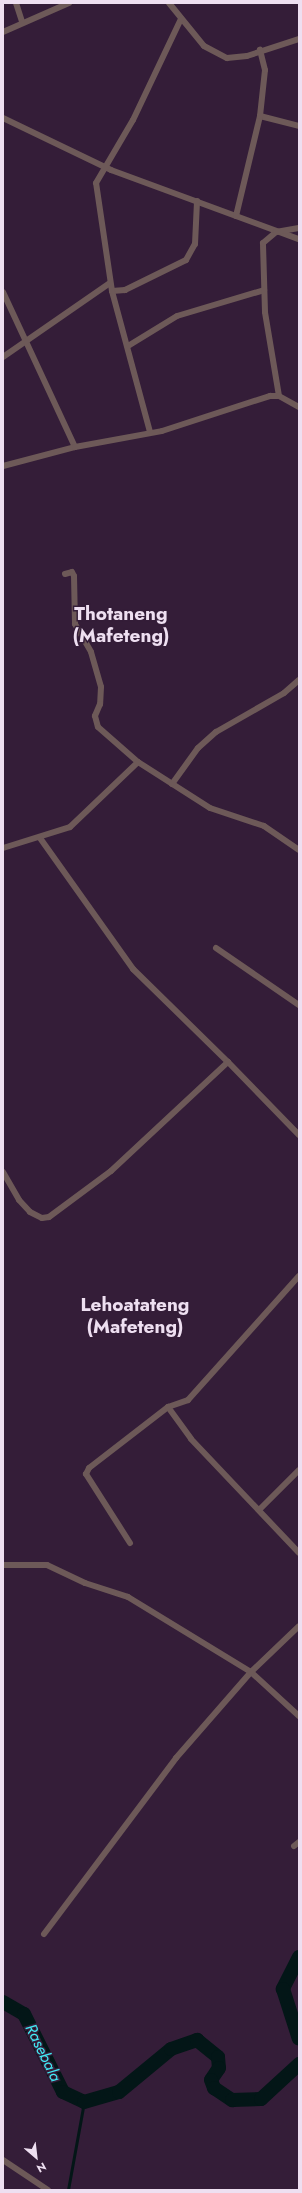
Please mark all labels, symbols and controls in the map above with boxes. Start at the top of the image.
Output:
district label: Thotaneng (Mafeteng) [73,603,169,647]
district label: Lehoatateng (Mafeteng) [81,1294,189,1338]
water label: Rasebala [21,2021,65,2085]
north arrow [16,2137,56,2177]
text: N [34,2158,49,2177]

